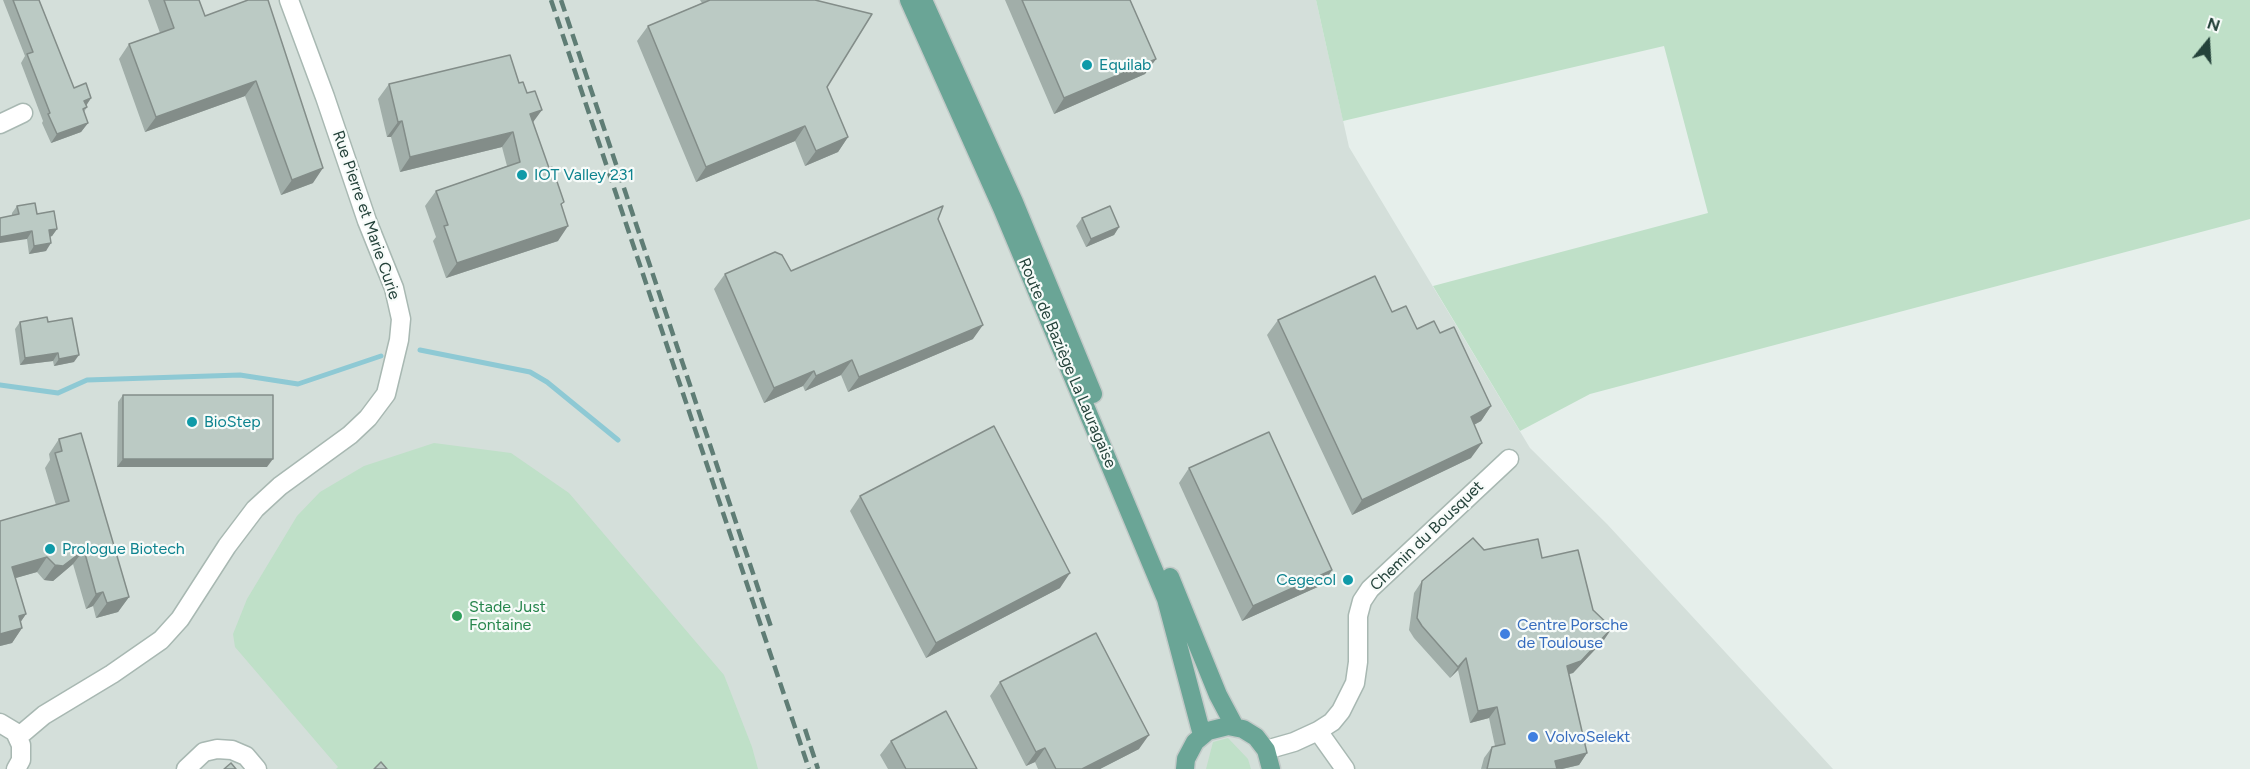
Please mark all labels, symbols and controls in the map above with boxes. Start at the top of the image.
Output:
north arrow [2178,12,2238,72]
text: N [2205,13,2223,35]
place label: Equilab [1099,55,1151,75]
marker: Equilab [1080,58,1094,72]
street label: Rue Pierre et Marie Curie [328,128,404,302]
place label: IOT Valley 231 [534,165,634,185]
marker: IOT Valley 231 [515,168,529,182]
street label: Route de Baziège La Lauragaise [1014,255,1120,471]
place label: BioStep [204,412,261,432]
marker: BioStep [185,415,199,429]
street label: Chemin du Bousquet [1366,477,1488,595]
place label: Prologue Biotech [62,539,185,559]
marker: Prologue Biotech [43,542,57,556]
place label: Cegecol [1276,570,1336,590]
marker: Cegecol [1341,573,1355,587]
place label: Stade Just Fontaine [469,597,546,635]
marker: Stade Just Fontaine [450,609,464,623]
place label: Centre Porsche de Toulouse [1517,615,1628,653]
marker: Centre Porsche de Toulouse [1498,627,1512,641]
place label: VolvoSelekt [1545,727,1630,747]
marker: VolvoSelekt [1526,730,1540,744]

